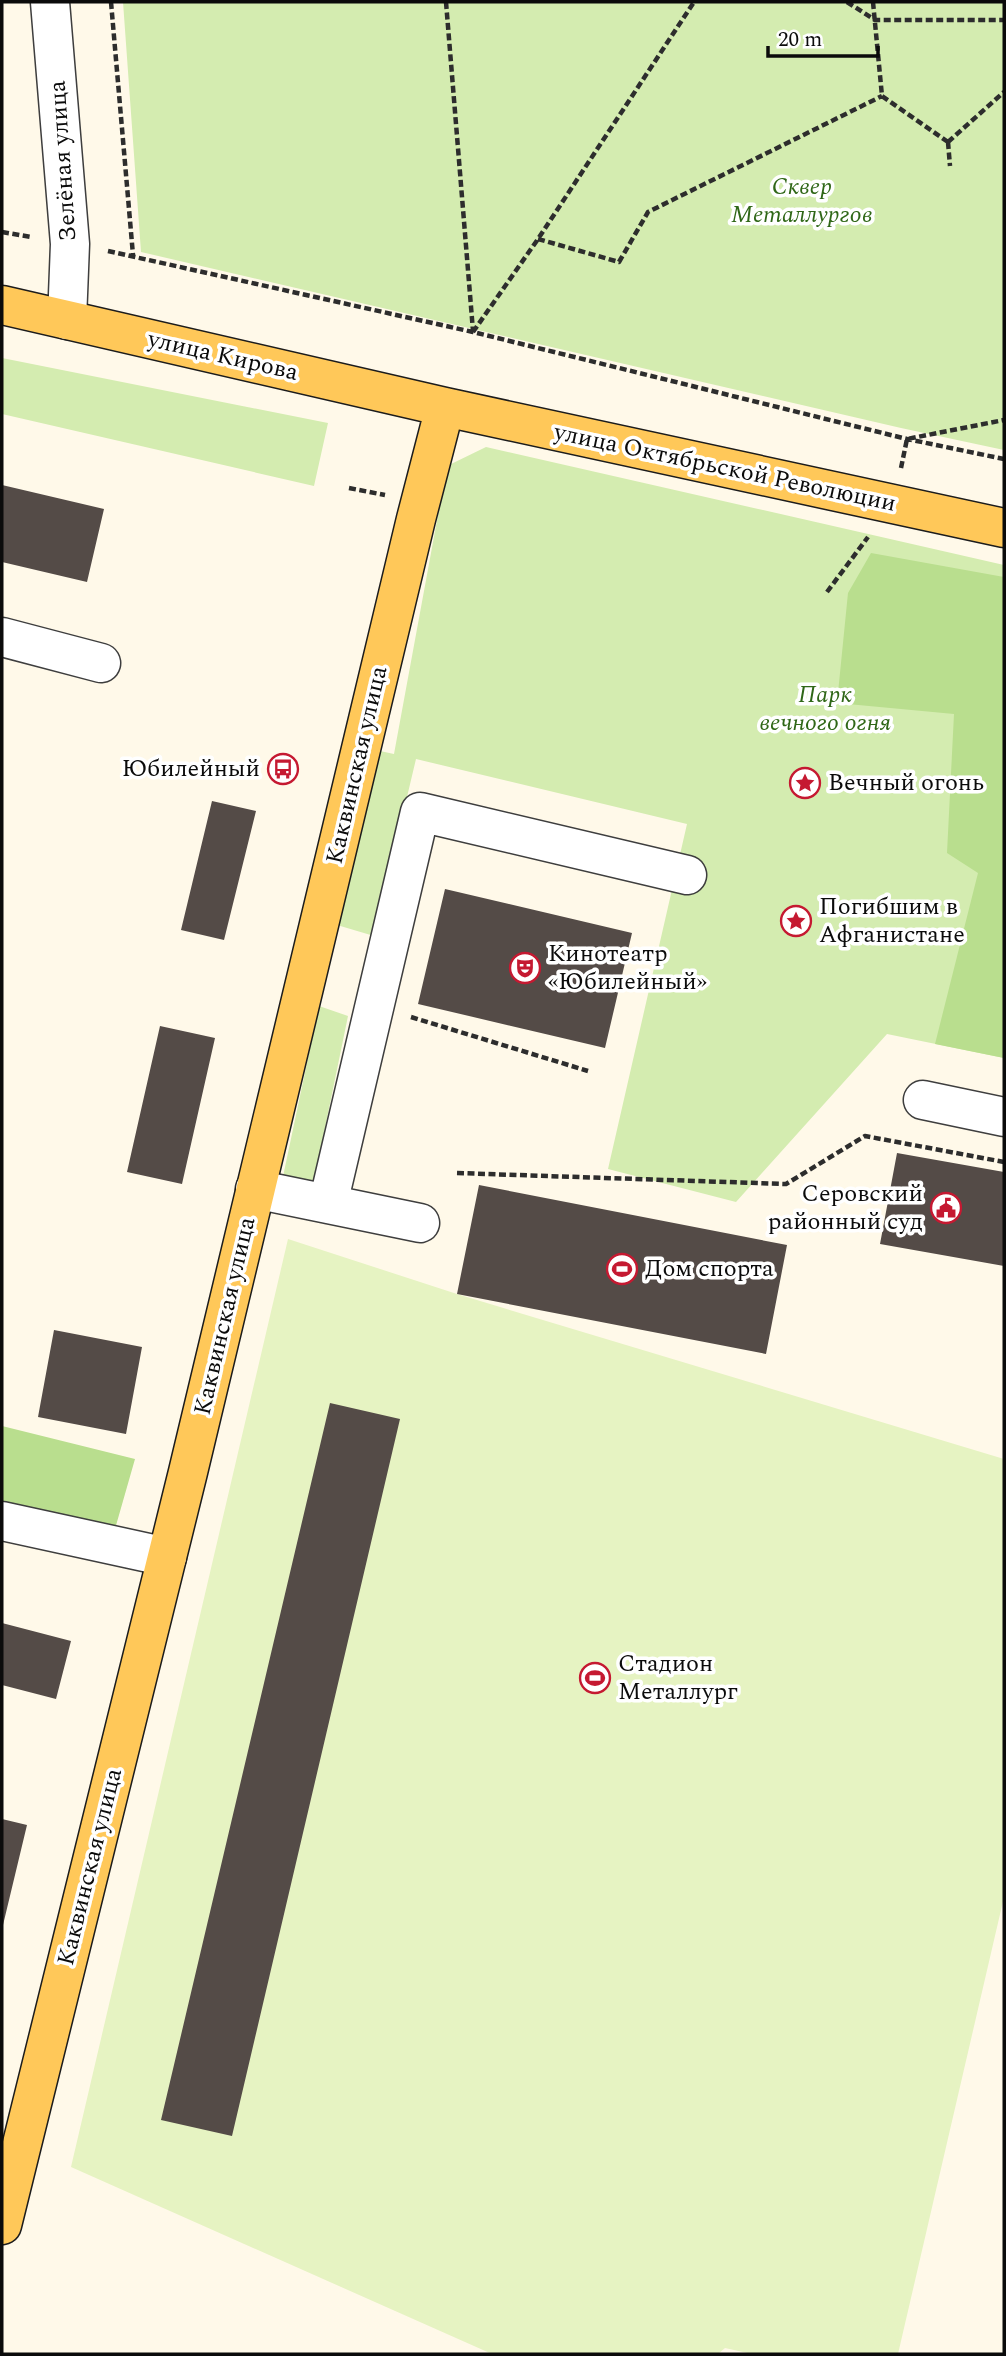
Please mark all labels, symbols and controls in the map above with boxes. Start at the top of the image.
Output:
scale bar [768,14,878,58]
text: 20 m [778,24,822,56]
street label: Зелёная улица [39,79,87,243]
park label: Сквер Металлургов [731,169,873,233]
street label: улица Кирова [143,321,302,391]
street label: улица Октябрьской Революции [550,414,899,522]
street label: Каквинская улица [317,662,397,868]
park label: Парк вечного огня [759,677,891,741]
place label: Юбилейный [122,751,260,787]
bus stop icon: Юбилейный [266,752,300,786]
place label: Вечный огонь [828,765,984,801]
place icon: Вечный огонь [788,766,822,800]
place label: Погибшим в Афганистане [819,889,965,953]
place icon: Погибшим в Афганистане [779,904,813,938]
place label: Кинотеатр «Юбилейный» [548,936,707,1000]
theatre icon: Кинотеатр «Юбилейный» [508,951,542,985]
place label: Серовский районный суд [768,1176,923,1240]
public building icon: Серовский районный суд [929,1191,963,1225]
street label: Каквинская улица [185,1213,265,1419]
place label: Дом спорта [645,1251,774,1287]
sports icon: Дом спорта [605,1252,639,1286]
place label: Стадион Металлург [618,1646,738,1710]
sports icon: Стадион Металлург [578,1661,612,1695]
street label: Каквинская улица [48,1764,132,1970]

